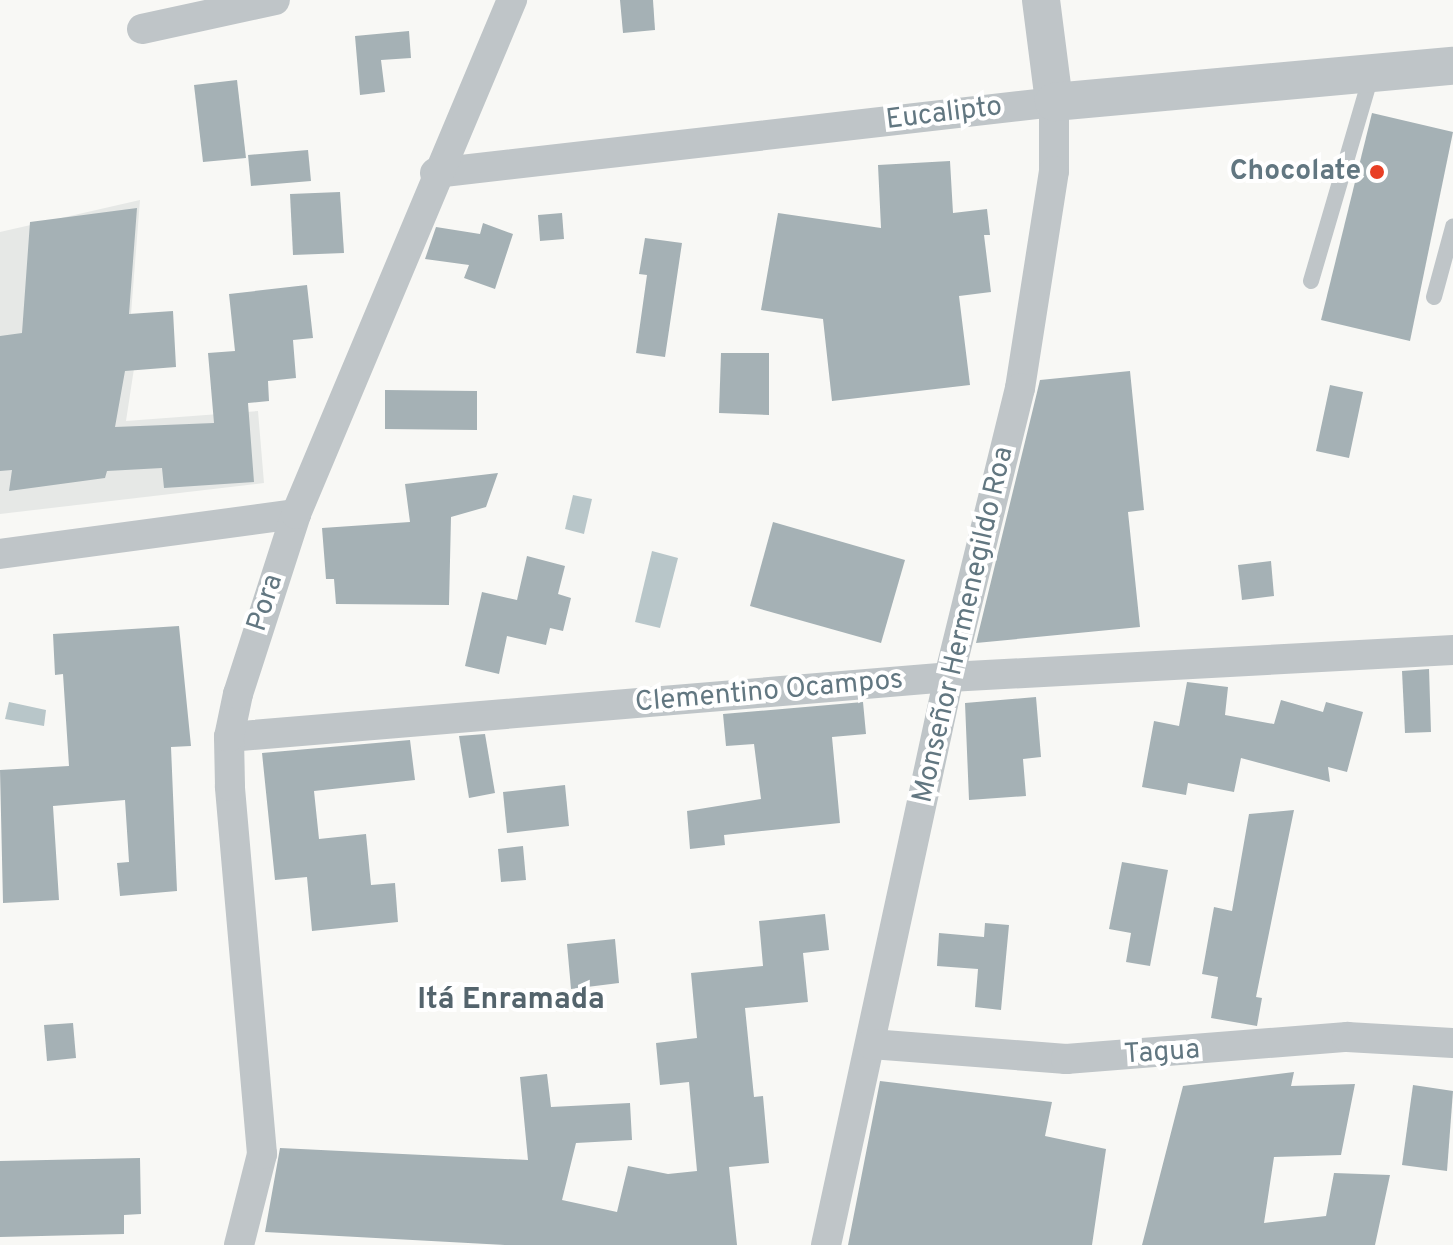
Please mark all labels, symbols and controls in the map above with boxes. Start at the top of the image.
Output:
street label: Eucalipto [884,90,1004,138]
place label: Chocolate [1230,155,1361,189]
marker: Chocolate [1368,163,1386,181]
street label: Monseñor Hermenegildo Roa [907,444,1021,806]
street label: Pora [241,570,291,636]
street label: Clementino Ocampos [634,664,904,720]
district label: Itá Enramada [417,983,605,1019]
street label: Tagua [1123,1034,1201,1072]

